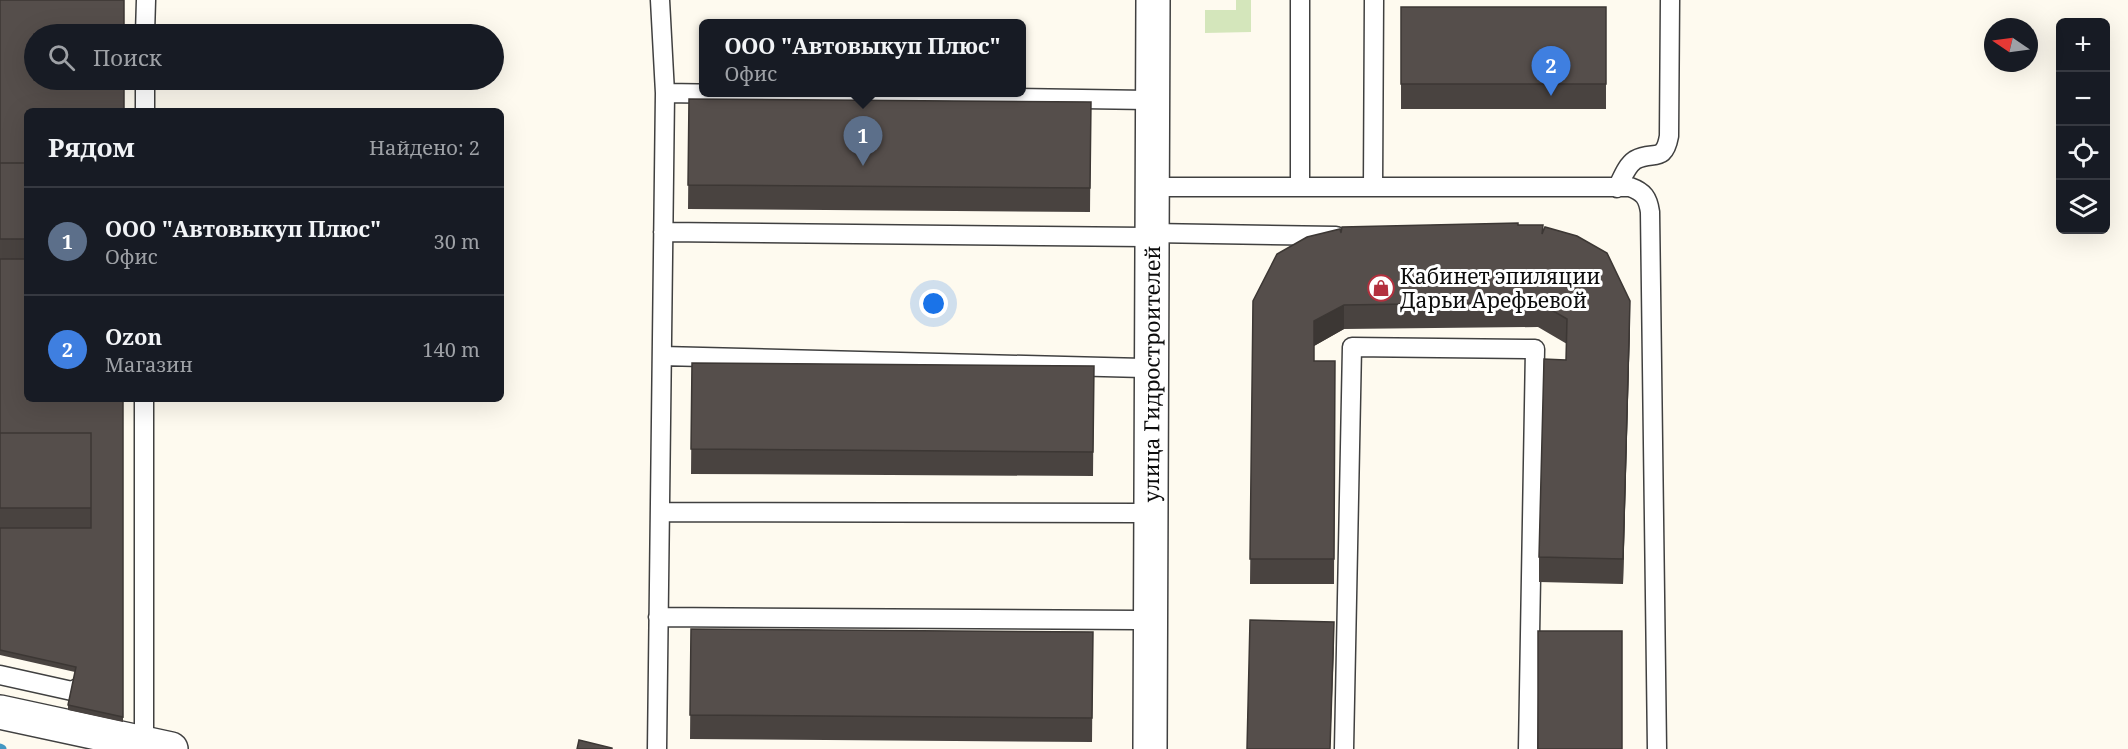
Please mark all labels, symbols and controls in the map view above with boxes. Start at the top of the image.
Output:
north arrow [1984,18,2038,72]
map controls [2056,18,2110,234]
button: + [2056,18,2110,72]
popup [699,19,1026,97]
search box [24,24,504,90]
text: ООО "Автовыкуп Плюс" [724,30,1001,60]
icon: search [45,41,78,74]
text: Поиск [93,42,162,72]
pin: 2 [1532,46,1570,96]
text: Офис [724,60,777,87]
button: − [2056,72,2110,126]
pin: 1 [844,116,882,166]
button: locate [2056,126,2110,180]
text: Рядом [48,129,135,165]
text: Найдено: 2 [369,134,480,161]
button: layers [2056,180,2110,234]
text: ООО "Автовыкуп Плюс" [105,213,381,243]
text: 1 [62,228,73,255]
text: 30 m [434,228,480,255]
text: Офис [105,243,158,270]
street label: улица Гидростроителей [1137,246,1166,502]
place label: Кабинет эпиляции Дарьи Арефьевой [1400,262,1601,314]
shop icon: Кабинет эпиляции Дарьи Арефьевой [1366,273,1396,303]
your location [919,289,948,318]
text: Ozon [105,321,162,351]
text: 2 [62,336,73,363]
text: 140 m [422,336,480,363]
text: Магазин [105,351,193,378]

